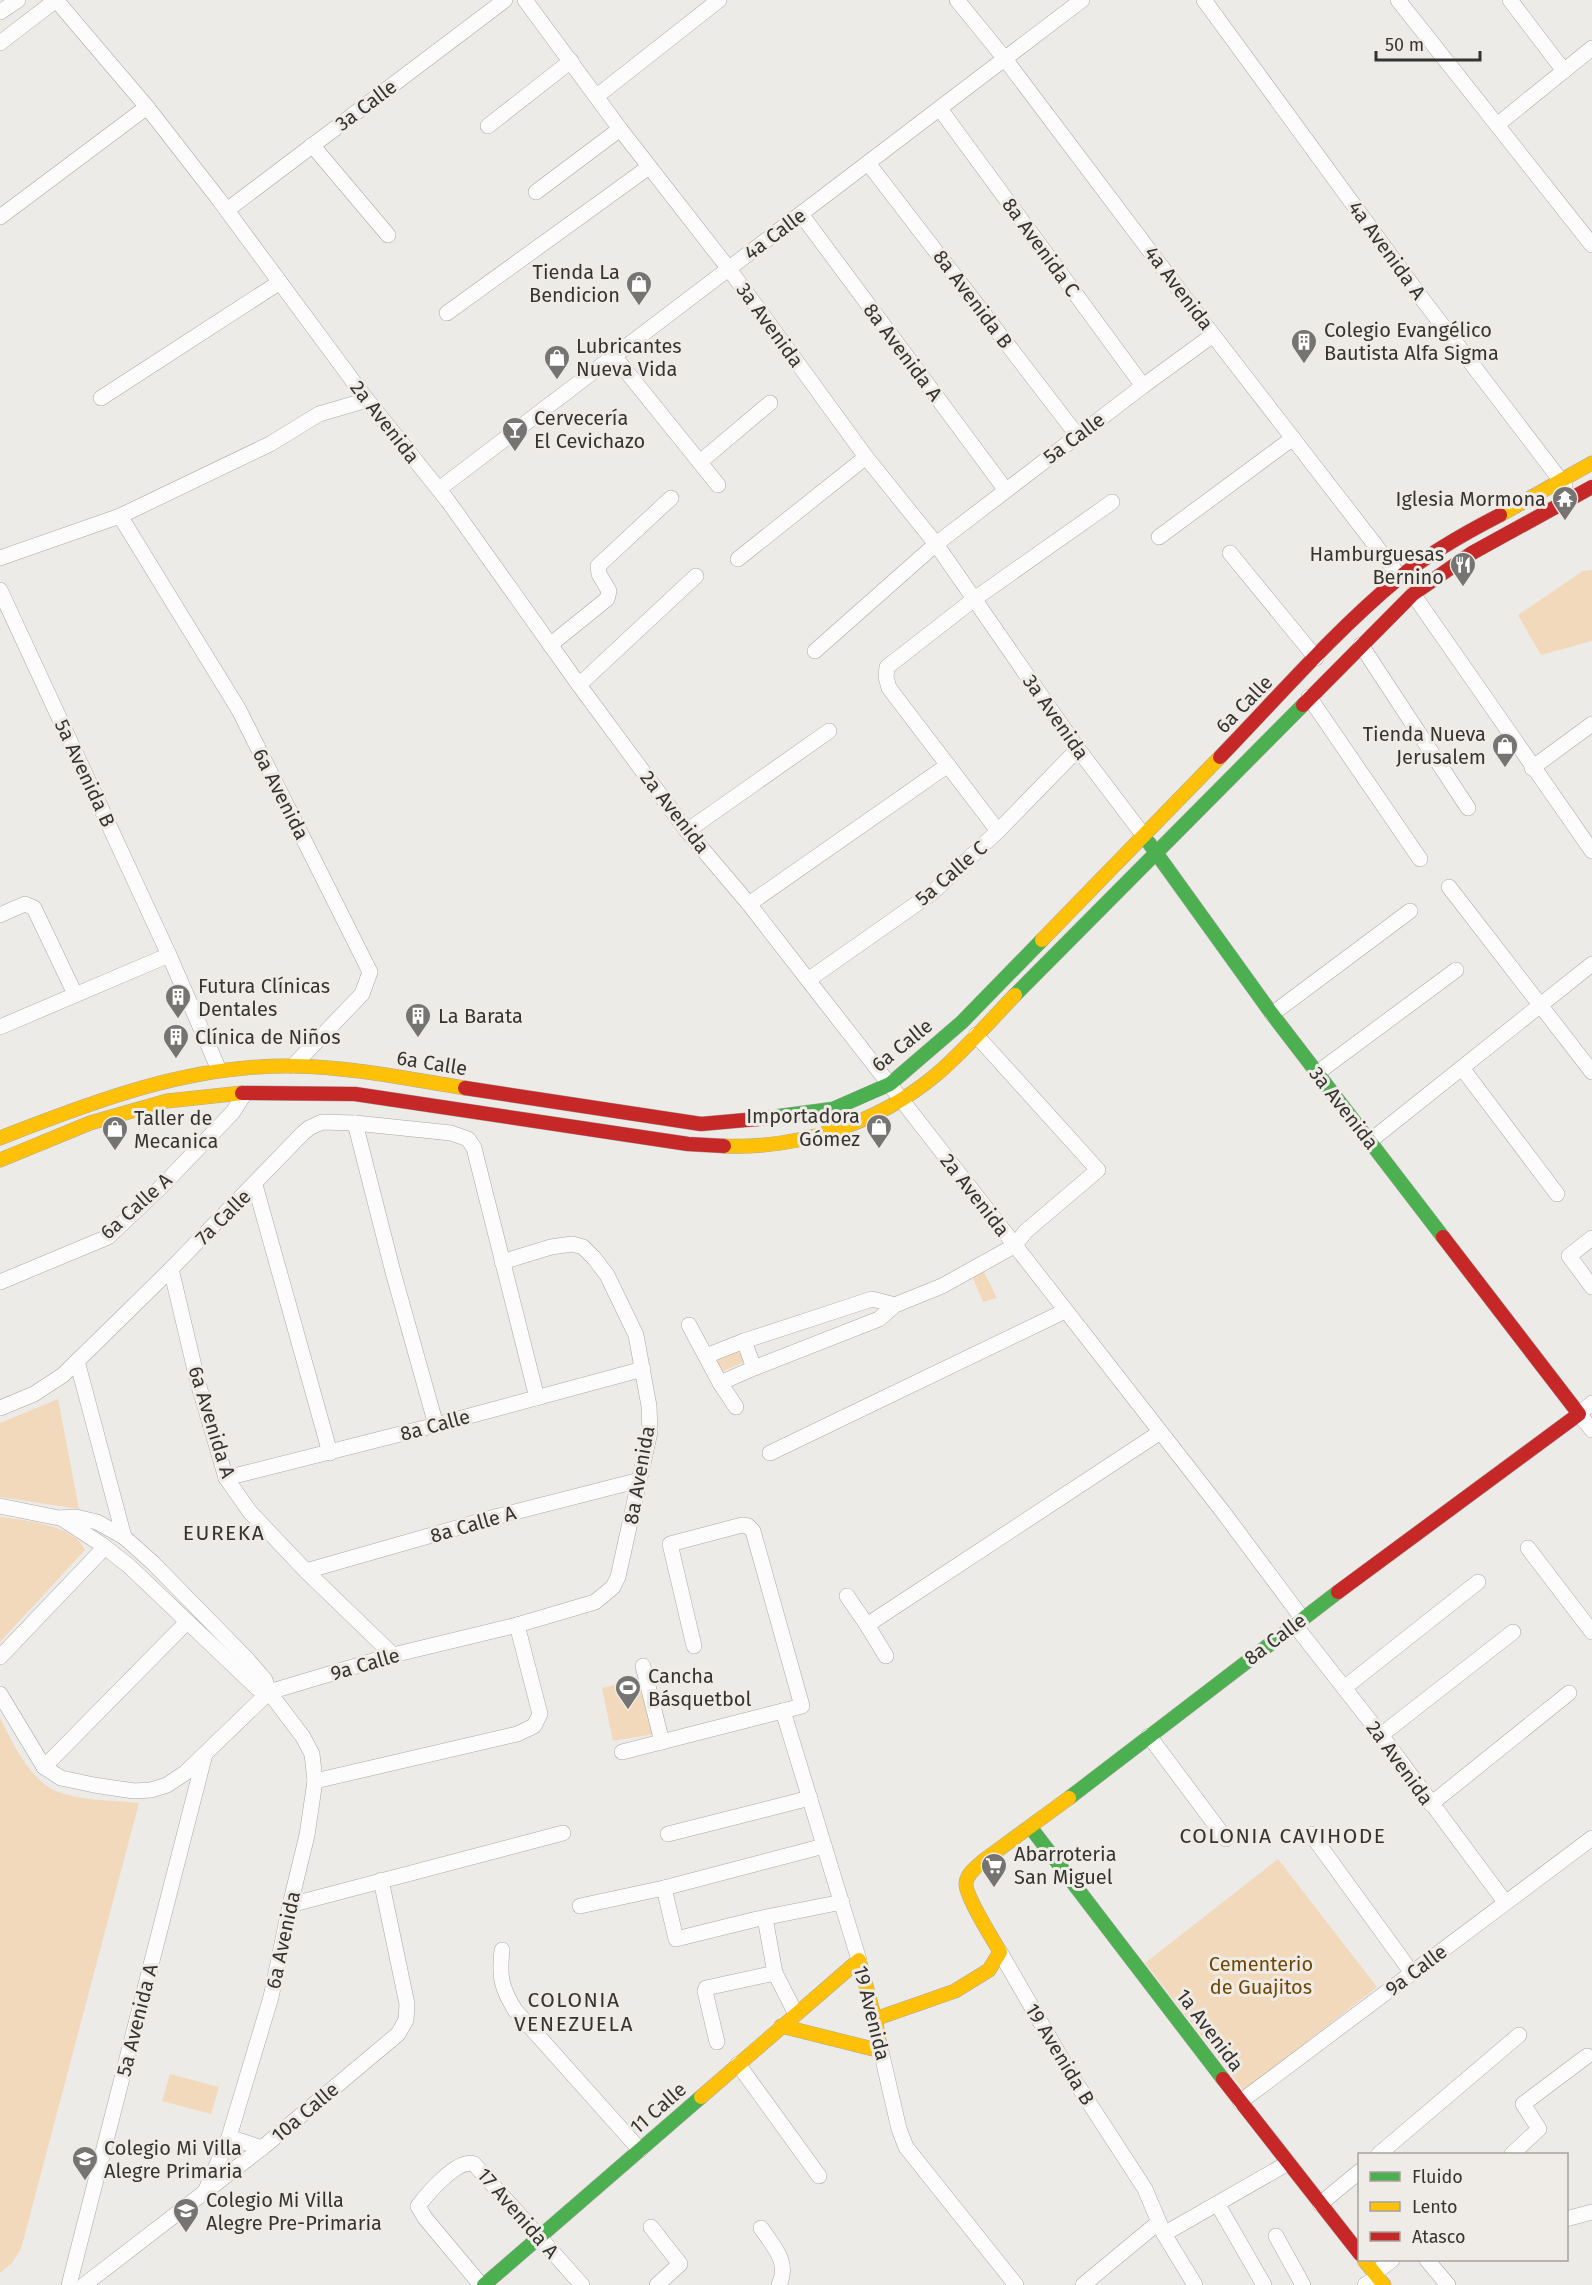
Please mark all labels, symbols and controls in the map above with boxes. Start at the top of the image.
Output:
scale bar [1376,24,1480,62]
text: 50 m [1385,34,1424,56]
street label: 3a Calle [331,74,401,136]
street label: 8a Avenida C [997,193,1085,301]
street label: 4a Avenida A [1343,196,1431,304]
street label: 4a Calle [739,203,811,265]
street label: 4a Avenida [1140,241,1218,335]
street label: 8a Avenida B [928,245,1018,353]
place label: Tienda La Bendicion [529,260,620,307]
shop icon: Tienda La Bendicion [624,269,654,307]
street label: 3a Avenida [731,278,809,372]
street label: 8a Avenida A [858,298,948,406]
place label: Colegio Evangélico Bautista Alfa Sigma [1324,318,1499,365]
building icon: Colegio Evangélico Bautista Alfa Sigma [1289,327,1319,365]
place label: Lubricantes Nueva Vida [576,334,682,381]
shop icon: Lubricantes Nueva Vida [542,343,572,381]
street label: 2a Avenida [345,376,425,468]
place label: Cervecería El Cevichazo [534,406,645,453]
street label: 5a Calle [1039,407,1109,469]
bar icon: Cervecería El Cevichazo [500,415,530,453]
temple icon: Iglesia Mormona [1550,484,1580,522]
place label: Iglesia Mormona [1396,487,1546,511]
place label: Hamburguesas Bernino [1310,542,1444,589]
restaurant icon: Hamburguesas Bernino [1448,550,1478,588]
street label: 3a Avenida [1018,670,1094,764]
street label: 6a Calle [1211,670,1277,738]
street label: 5a Avenida B [50,715,120,831]
place label: Tienda Nueva Jerusalem [1363,722,1486,769]
shop icon: Tienda Nueva Jerusalem [1490,731,1520,769]
street label: 6a Avenida [248,744,314,844]
street label: 2a Avenida [635,766,715,858]
street label: 5a Calle C [910,835,992,911]
place label: Futura Clínicas Dentales [198,974,330,1021]
building icon: Futura Clínicas Dentales [163,982,193,1020]
building icon: La Barata [403,1001,433,1039]
place label: La Barata [438,1004,523,1028]
street label: 6a Calle [867,1013,937,1077]
building icon: Clínica de Niños [161,1022,191,1060]
place label: Clínica de Niños [195,1025,341,1049]
street label: 6a Calle [395,1046,469,1080]
street label: 3a Avenida [1304,1062,1384,1154]
place label: Importadora Gómez [746,1104,860,1151]
place label: Taller de Mecanica [134,1106,218,1153]
shop icon: Importadora Gómez [864,1112,894,1150]
shop icon: Taller de Mecanica [100,1114,130,1152]
street label: 2a Avenida [935,1149,1015,1241]
street label: 6a Calle A [95,1167,177,1244]
street label: 7a Calle [190,1184,256,1250]
street label: 6a Avenida A [184,1363,241,1481]
street label: 8a Calle [397,1404,473,1446]
street label: 8a Avenida [619,1424,659,1526]
street label: 8a Calle A [427,1500,519,1548]
district label: EUREKA [183,1520,265,1546]
street label: 8a Calle [1239,1608,1311,1670]
street label: 9a Calle [328,1643,402,1685]
place label: Cancha Básquetbol [648,1664,751,1711]
sports icon: Cancha Básquetbol [613,1673,643,1711]
street label: 2a Avenida [1361,1716,1439,1810]
district label: COLONIA CAVIHODE [1180,1823,1387,1849]
place label: Abarroteria San Miguel [1014,1842,1117,1889]
supermarket icon: Abarroteria San Miguel [979,1851,1009,1889]
street label: 6a Avenida [261,1889,305,1991]
street label: 9a Calle [1381,1939,1451,2001]
park label: Cementerio de Guajitos [1209,1952,1313,1999]
street label: 5a Avenida A [111,1961,163,2079]
street label: 19 Avenida [849,1963,895,2063]
street label: 1a Avenida [1171,1984,1249,2076]
district label: COLONIA VENEZUELA [514,1987,634,2037]
street label: 19 Avenida B [1020,1999,1100,2109]
street label: 10a Calle [267,2077,343,2147]
street label: 11 Calle [625,2077,691,2139]
place label: Colegio Mi Villa Alegre Primaria [104,2136,243,2183]
school or university icon: Colegio Mi Villa Alegre Primaria [70,2144,100,2182]
legend [1358,2153,1568,2261]
street label: 17 Avenida A [472,2163,564,2264]
text: Fluido [1412,2166,1463,2188]
place label: Colegio Mi Villa Alegre Pre-Primaria [206,2188,382,2235]
school or university icon: Colegio Mi Villa Alegre Pre-Primaria [171,2196,201,2234]
text: Lento [1412,2196,1458,2218]
text: Atasco [1412,2226,1465,2248]

